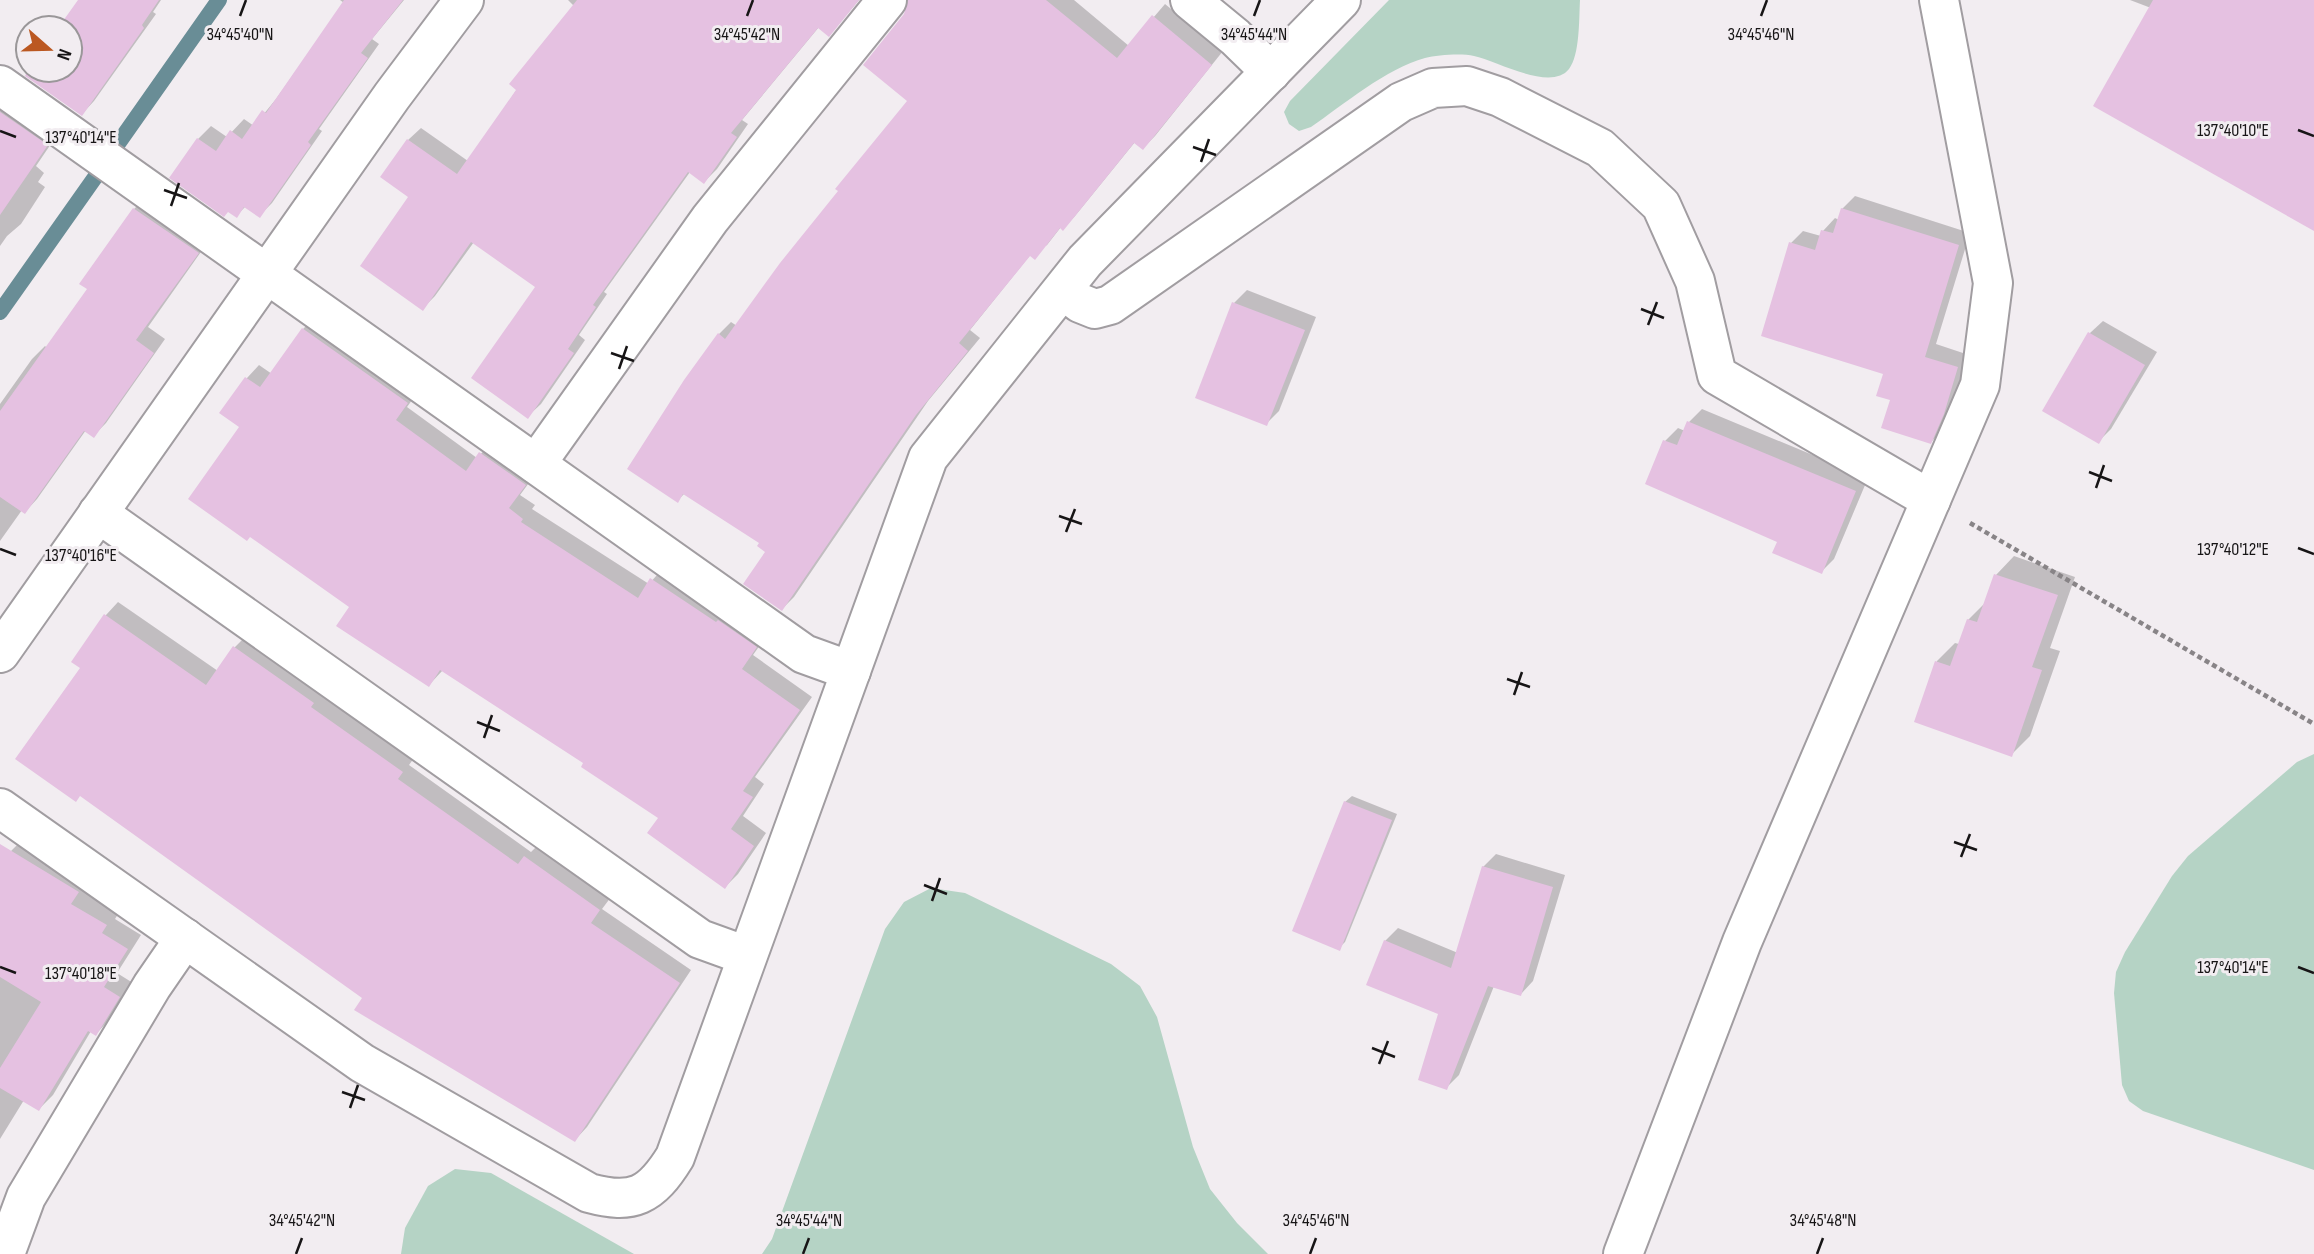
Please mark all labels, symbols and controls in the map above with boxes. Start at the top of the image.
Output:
north arrow [14,14,84,84]
text: 34°45'40"N [207,24,274,45]
text: 34°45'42"N [714,24,780,45]
text: 34°45'44"N [1221,24,1287,45]
text: 34°45'46"N [1728,24,1794,45]
text: N [51,46,76,63]
text: 137°40'10"E [2197,120,2269,141]
text: 137°40'14"E [45,127,117,148]
text: 137°40'12"E [2197,539,2269,560]
text: 137°40'16"E [45,545,117,566]
text: 137°40'14"E [2197,957,2269,978]
text: 137°40'18"E [45,963,117,984]
text: 34°45'42"N [269,1210,335,1231]
text: 34°45'44"N [776,1210,842,1231]
text: 34°45'46"N [1283,1210,1349,1231]
text: 34°45'48"N [1790,1210,1856,1231]

